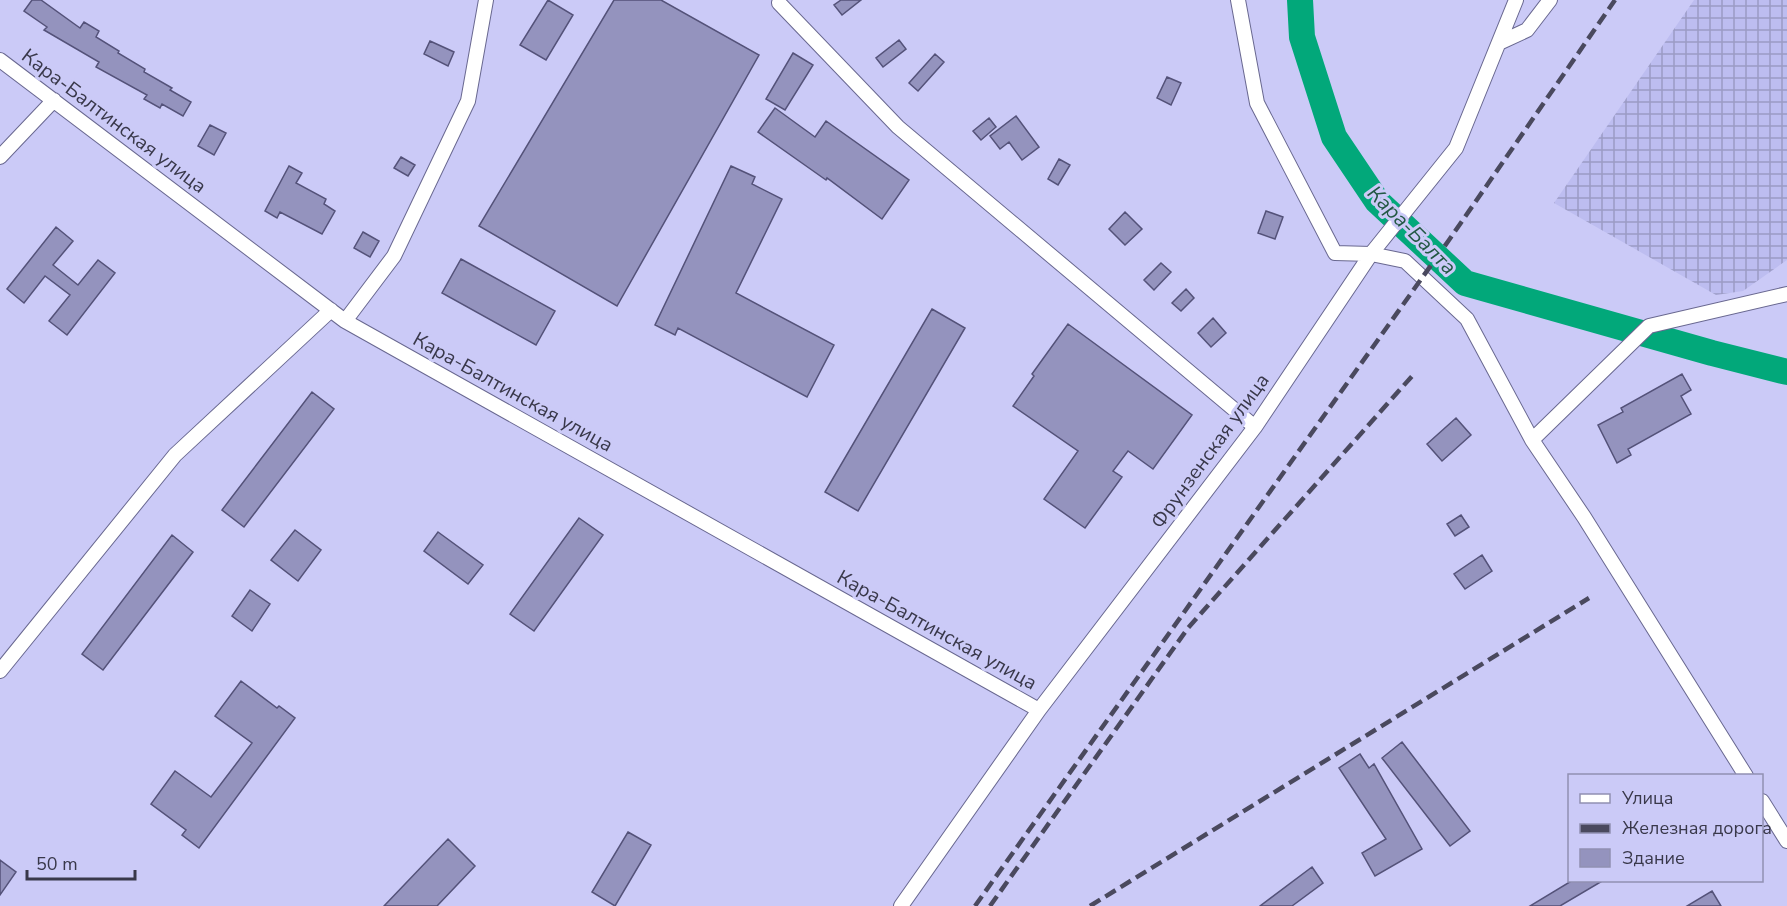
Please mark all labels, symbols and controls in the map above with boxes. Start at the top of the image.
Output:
street label: Кара-Балтинская улица [16,43,212,199]
water label: Кара-Балта [1361,179,1463,281]
street label: Кара-Балтинская улица [408,326,618,458]
street label: Фрунзенская улица [1144,368,1276,534]
street label: Кара-Балтинская улица [832,564,1042,696]
legend [1568,774,1763,882]
text: Улица [1621,786,1673,810]
text: Железная дорога [1622,816,1772,840]
scale bar [27,843,135,881]
text: Здание [1622,846,1685,870]
text: 50 m [36,852,78,876]

